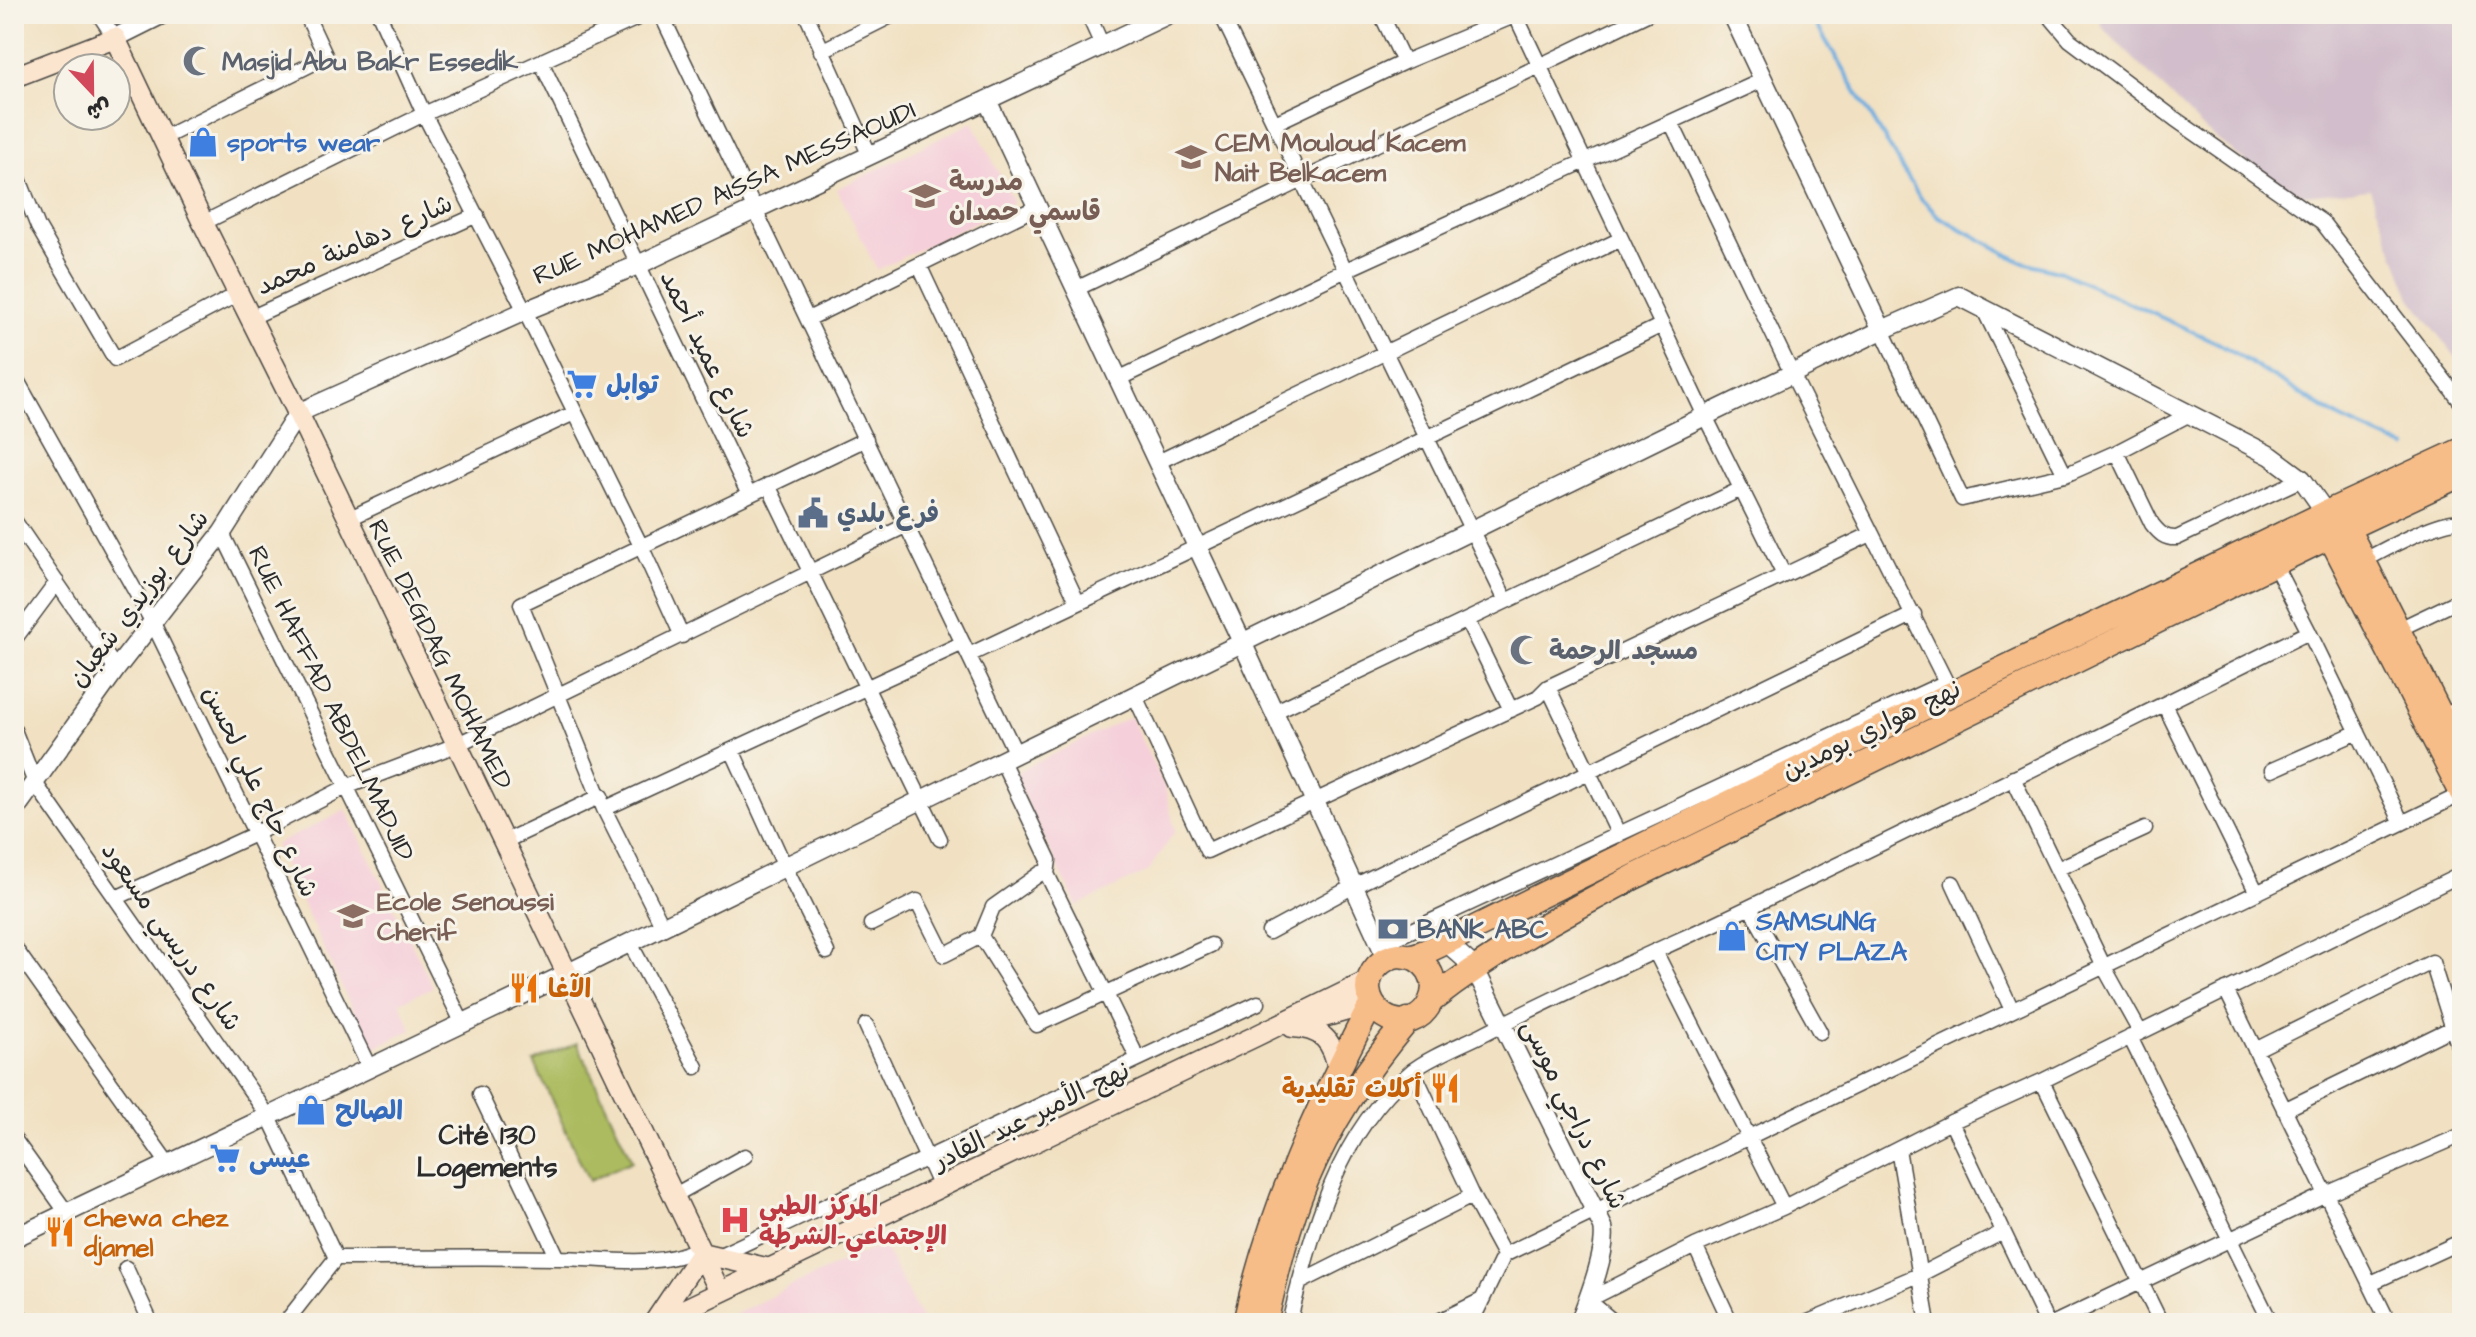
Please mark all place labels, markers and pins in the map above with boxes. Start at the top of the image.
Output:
mosque icon: Masjid Abu Bakr Essedik [181,44,215,78]
place label: Masjid Abu Bakr Essedik [222,44,519,80]
shop icon: sports wear [186,125,220,159]
place label: sports wear [227,125,381,161]
place label: CEM Mouloud Kacem Nait Belkacem [1215,125,1466,191]
school or university icon: CEM Mouloud Kacem Nait Belkacem [1174,140,1208,174]
place label: مدرسة قاسمي حمدان [949,164,1101,235]
school or university icon: مدرسة قاسمي حمدان [908,179,942,213]
supermarket icon: توابل [565,367,599,401]
place label: توابل [606,367,660,403]
public building icon: فرع بلدي [796,496,830,530]
place label: فرع بلدي [837,496,939,532]
mosque icon: مسجد الرحمة [1508,633,1542,667]
place label: مسجد الرحمة [1549,633,1698,669]
place label: Ecole Senoussi Cherif [377,884,554,950]
school or university icon: Ecole Senoussi Cherif [336,899,370,933]
place label: SAMSUNG CITY PLAZA [1755,904,1907,970]
bank icon: BANK ABC [1376,912,1410,946]
place label: BANK ABC [1417,912,1549,948]
shop icon: SAMSUNG CITY PLAZA [1715,919,1749,953]
restaurant icon: الآغا [507,971,541,1005]
place label: الآغا [548,971,591,1007]
place label: أكلات تقليدية [1282,1071,1421,1107]
restaurant icon: أكلات تقليدية [1428,1071,1462,1105]
shop icon: الصالح [294,1093,328,1127]
place label: الصالح [335,1093,403,1129]
supermarket icon: عيسى [208,1141,242,1175]
place label: عيسى [249,1141,310,1177]
place label: المركز الطبي الإجتماعي-الشرطة [759,1188,947,1259]
place label: chewa chez djamel [83,1200,229,1266]
hospital icon: المركز الطبي الإجتماعي-الشرطة [718,1203,752,1237]
restaurant icon: chewa chez djamel [43,1215,77,1249]

